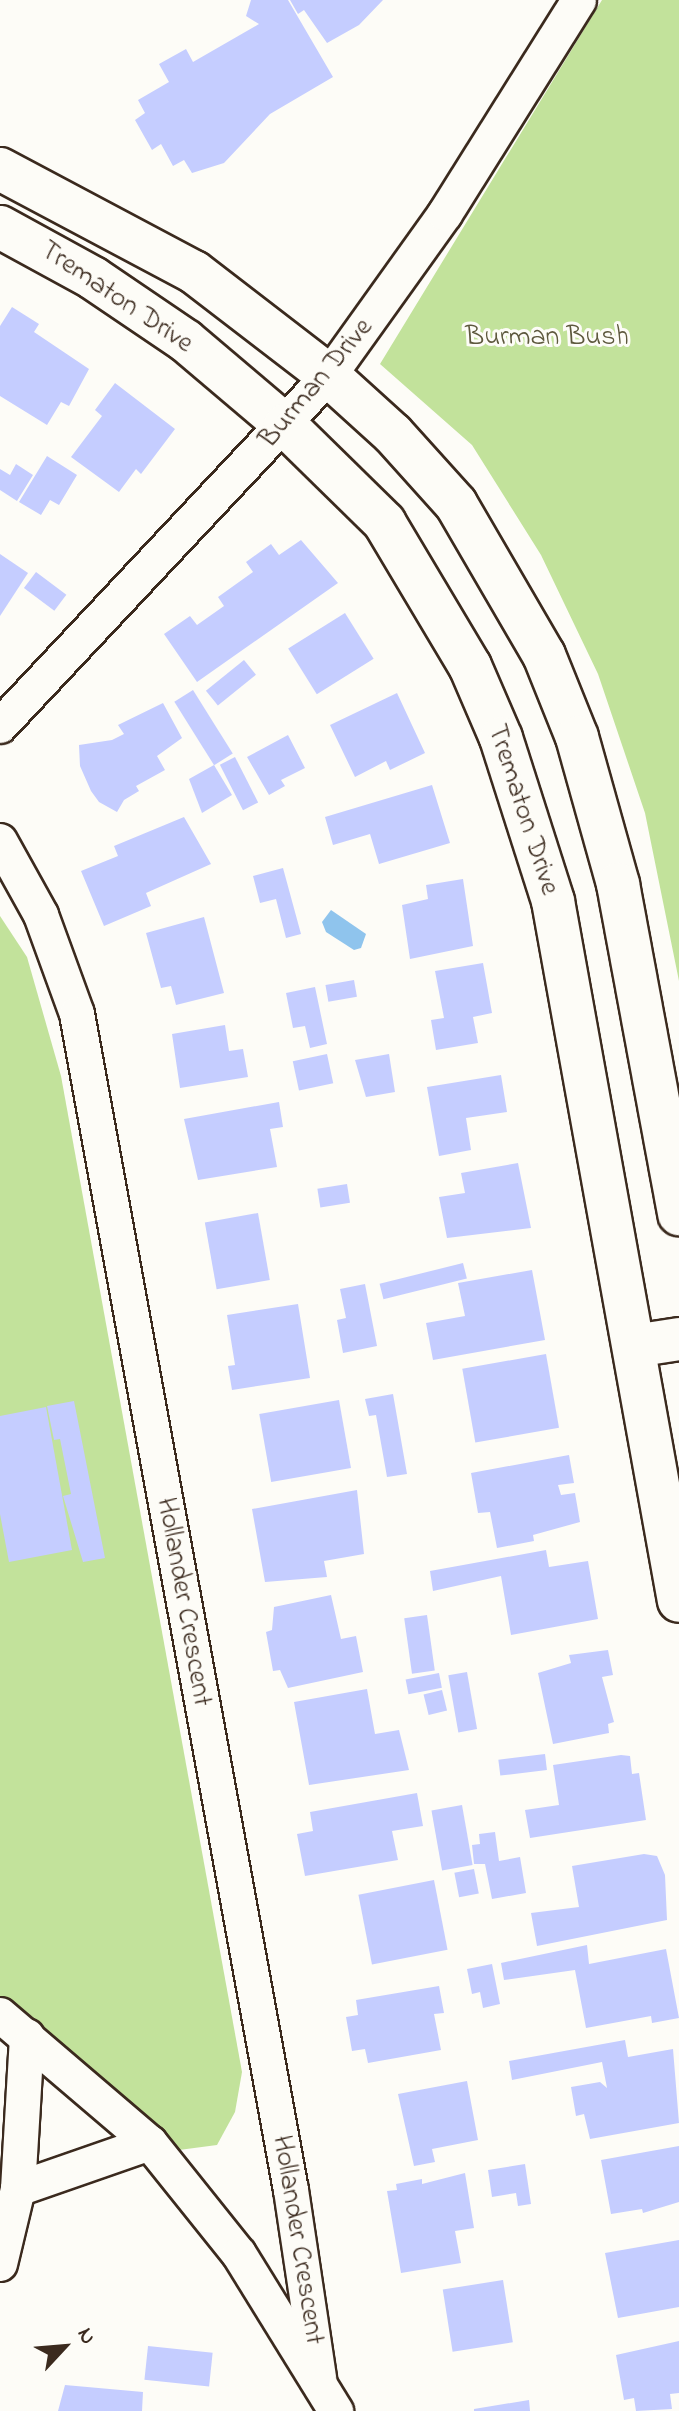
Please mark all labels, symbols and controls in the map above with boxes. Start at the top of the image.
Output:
street label: Trematon Drive [33,234,199,362]
street label: Burman Drive [253,312,381,456]
park label: Burman Bush [465,321,629,355]
street label: Trematon Drive [479,720,565,900]
street label: Hollander Crescent [148,1495,218,1709]
street label: Hollander Crescent [264,2133,330,2347]
north arrow [24,2307,104,2387]
text: N [68,2323,103,2350]

